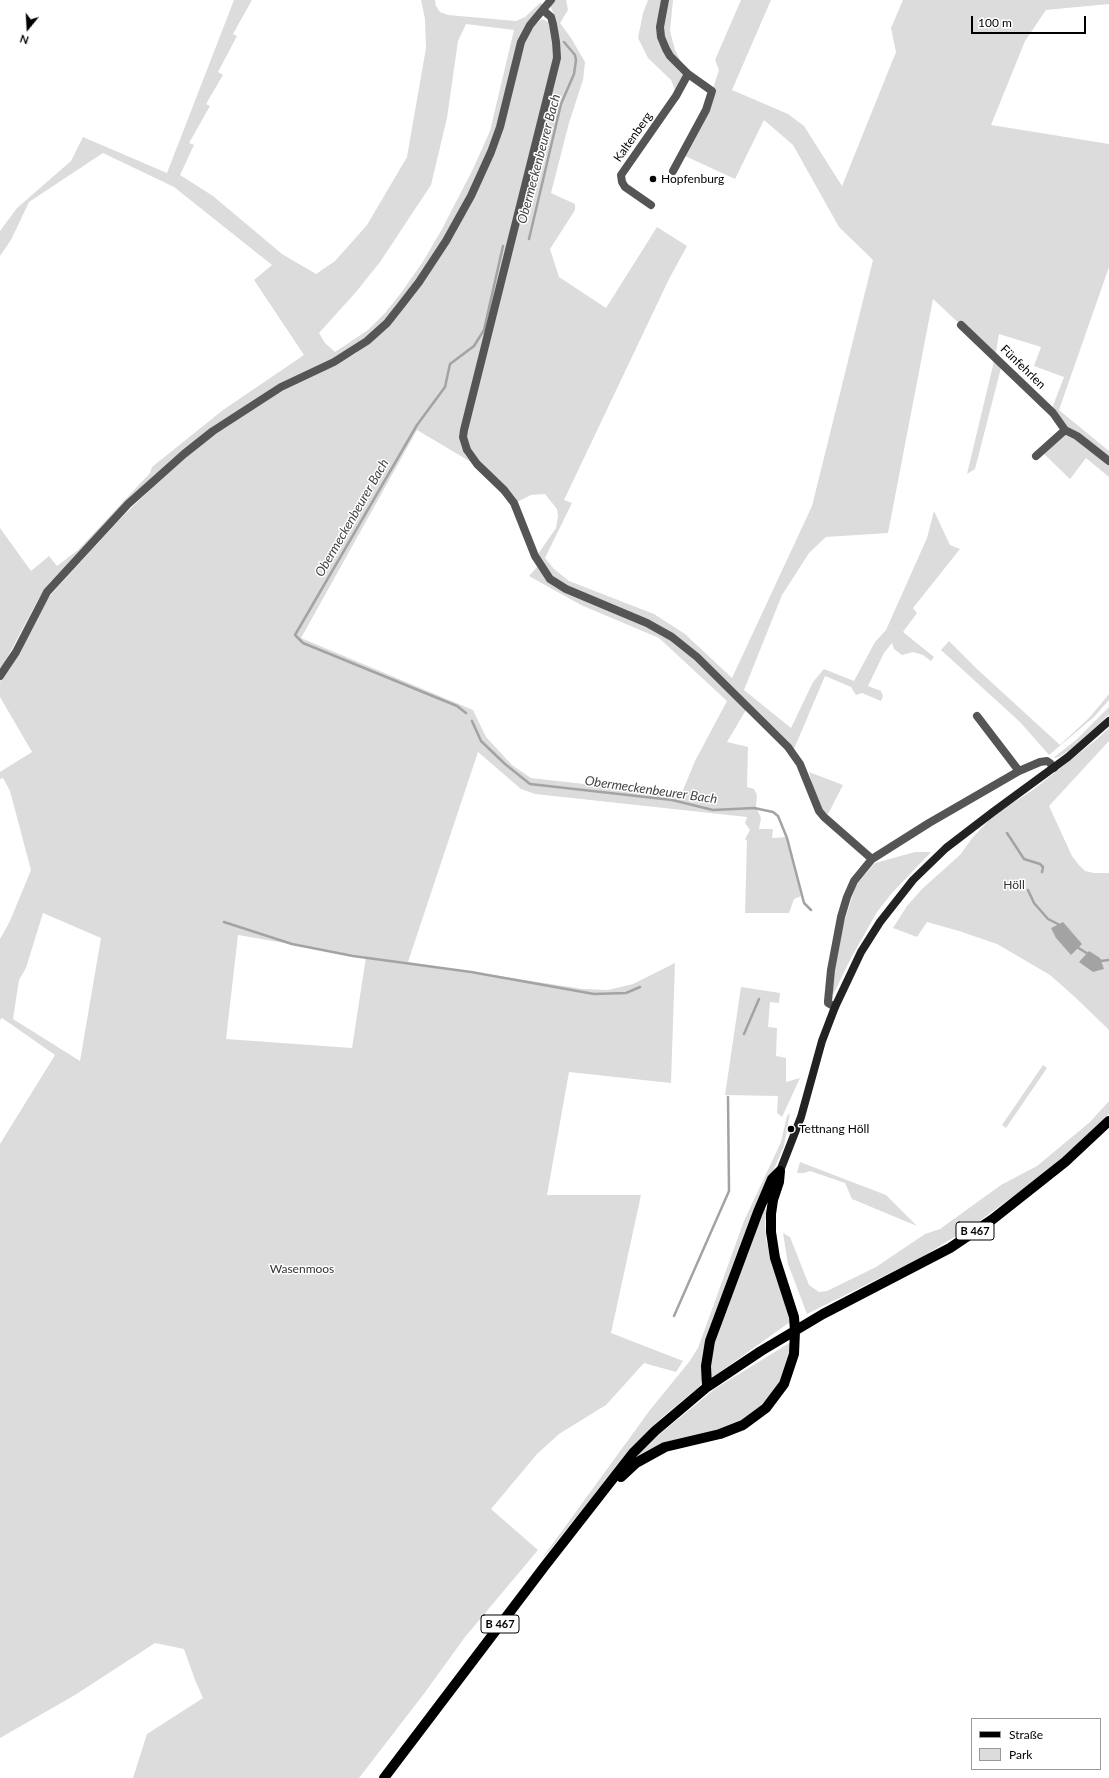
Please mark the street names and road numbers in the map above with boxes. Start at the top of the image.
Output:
street label: Kaltenberg [611,109,655,165]
street label: Fünfehrlen [998,342,1048,392]
road number: B 467 [956,1222,994,1240]
road number: B 467 [481,1615,519,1633]

